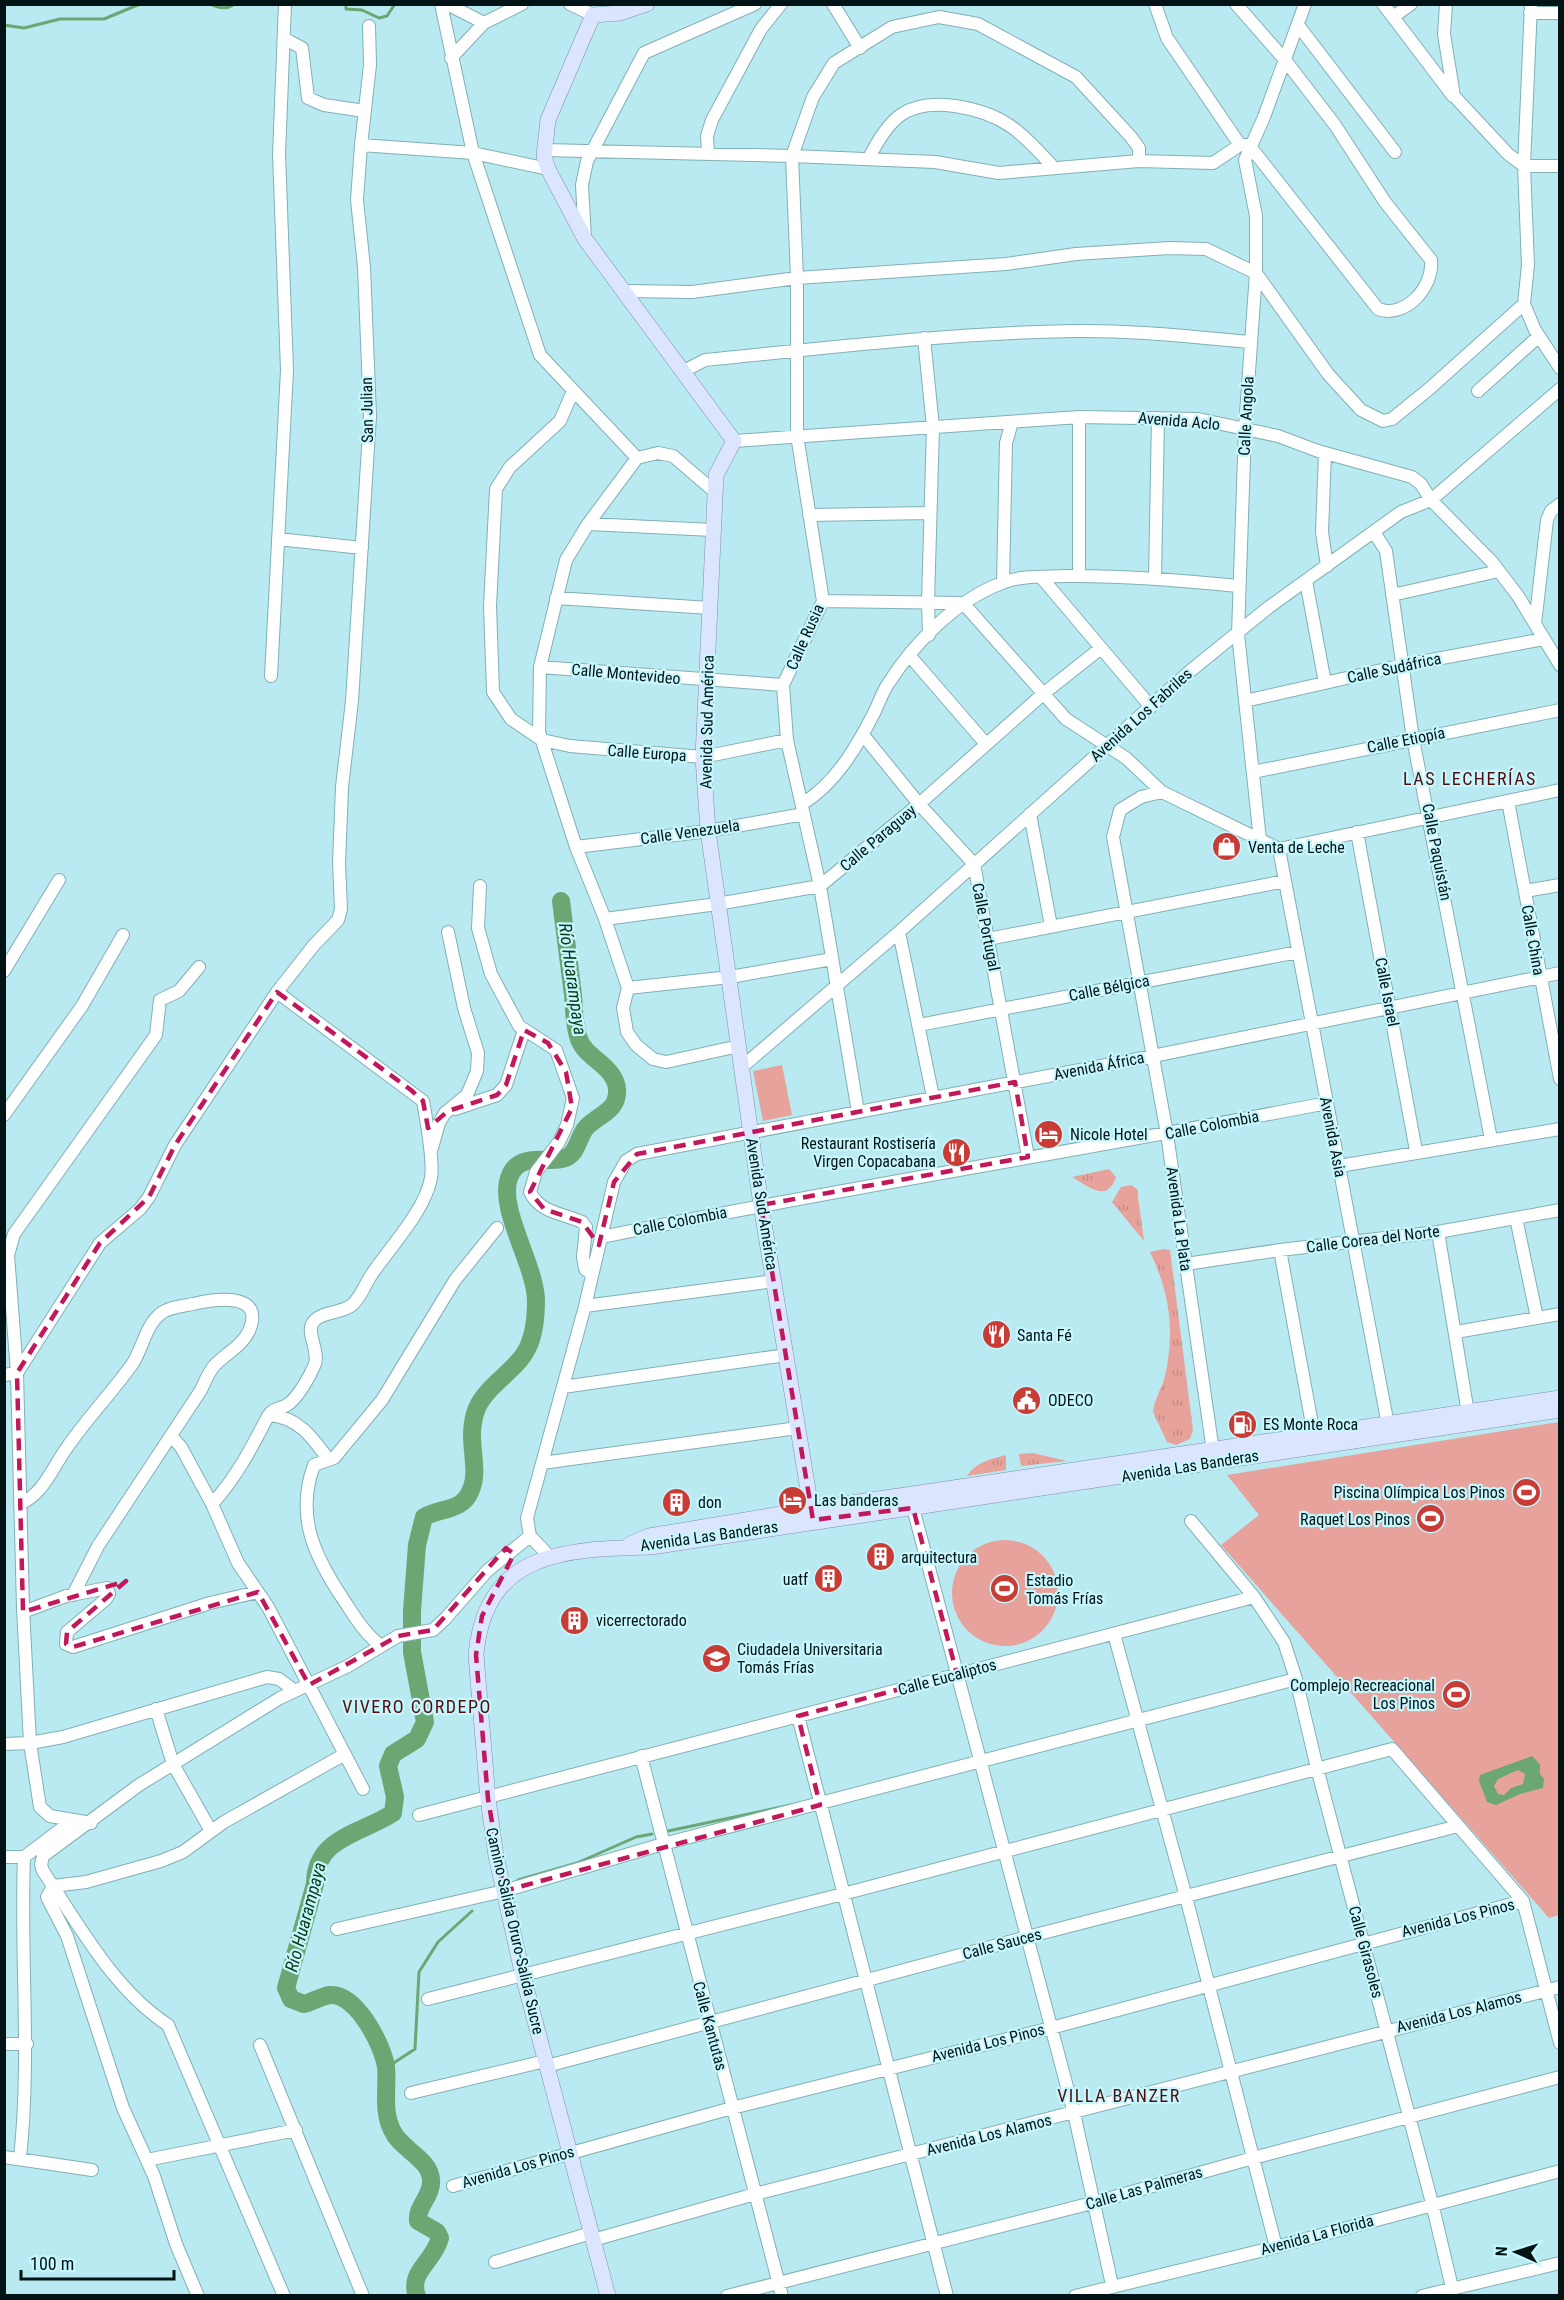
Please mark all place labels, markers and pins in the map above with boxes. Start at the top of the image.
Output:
shop icon: Venta de Leche [1211,831,1243,863]
place label: Venta de Leche [1248,838,1345,857]
hotel icon: Nicole Hotel [1033,1118,1065,1150]
place label: Nicole Hotel [1070,1125,1148,1144]
place label: Restaurant Rostisería Virgen Copacabana [801,1134,936,1171]
restaurant icon: Restaurant Rostisería Virgen Copacabana [941,1136,973,1168]
restaurant icon: Santa Fé [980,1319,1012,1351]
place label: Santa Fé [1017,1326,1072,1345]
public building icon: ODECO [1011,1384,1043,1416]
place label: ODECO [1048,1391,1093,1410]
fuel station icon: ES Monte Roca [1226,1408,1258,1440]
place label: ES Monte Roca [1263,1415,1358,1434]
sports icon: Piscina Olímpica Los Pinos [1510,1476,1542,1508]
place label: Piscina Olímpica Los Pinos [1333,1483,1505,1502]
hotel icon: Las banderas [777,1484,809,1516]
building icon: don [661,1486,693,1518]
place label: Las banderas [814,1491,899,1510]
place label: don [698,1493,722,1512]
sports icon: Raquet Los Pinos [1415,1503,1447,1535]
place label: Raquet Los Pinos [1300,1510,1410,1529]
building icon: arquitectura [864,1541,896,1573]
place label: arquitectura [901,1548,977,1567]
building icon: uatf [813,1563,845,1595]
place label: uatf [783,1570,808,1589]
place label: Estadio Tomás Frías [1026,1571,1103,1608]
sports icon: Estadio Tomás Frías [989,1573,1021,1605]
building icon: vicerrectorado [559,1604,591,1636]
place label: vicerrectorado [596,1611,687,1630]
place label: Ciudadela Universitaria Tomás Frías [737,1640,883,1677]
school or university icon: Ciudadela Universitaria Tomás Frías [700,1642,732,1674]
place label: Complejo Recreacional Los Pinos [1290,1676,1435,1713]
sports icon: Complejo Recreacional Los Pinos [1440,1678,1472,1710]

